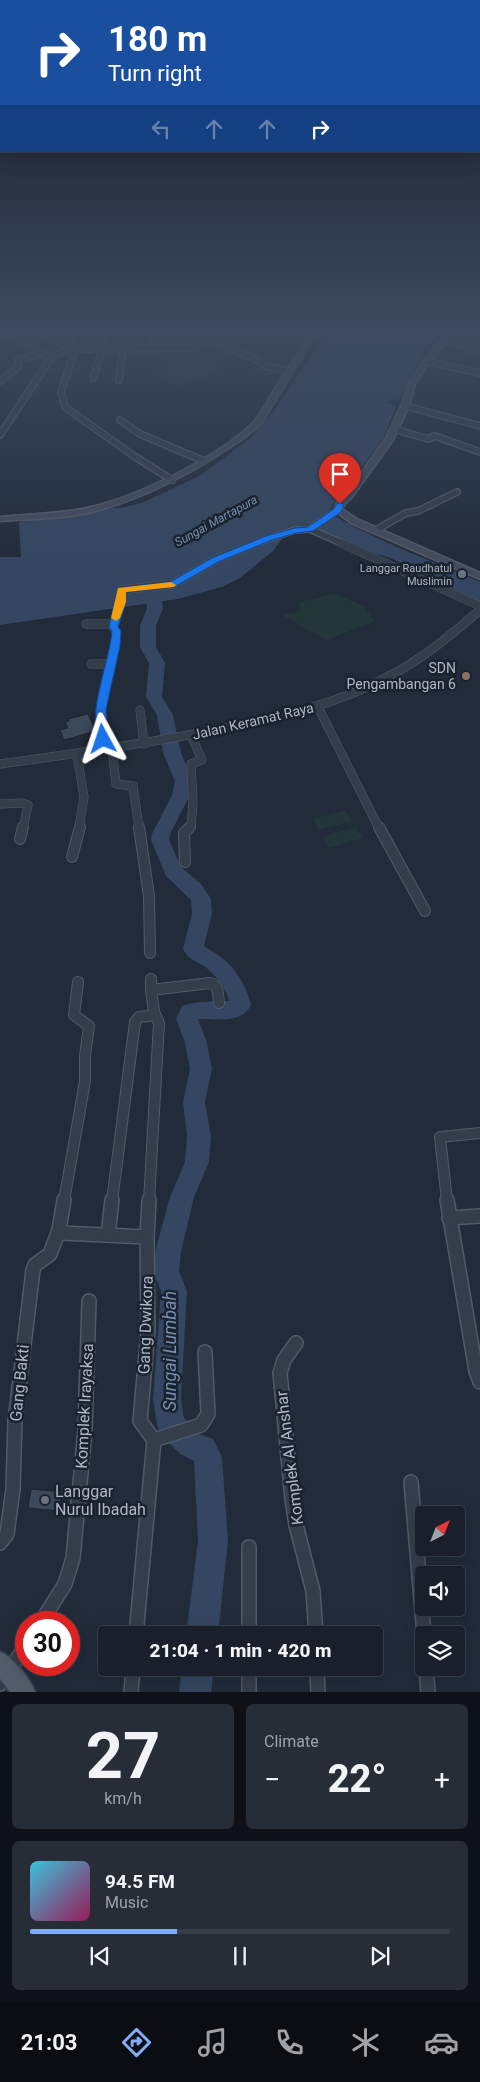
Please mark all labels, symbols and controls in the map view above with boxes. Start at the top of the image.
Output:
text: 180 m [108,19,207,60]
icon: right [25,20,90,85]
text: Turn right [108,61,202,86]
icon: left [147,115,175,143]
icon: ahead [200,115,228,143]
icon: ahead [253,115,281,143]
icon: right [306,115,334,143]
pin [319,453,361,504]
icon: arrive [326,460,354,488]
water label: Sungai Martapura [172,493,260,549]
place label: Langgar Raudhatul Muslimin [360,562,452,588]
marker: Langgar Raudhatul Muslimin [456,568,468,580]
place label: SDN Pengambangan 6 [347,660,456,692]
marker: SDN Pengambangan 6 [460,670,472,682]
street label: Jalan Keramat Raya [191,699,315,743]
position arrow [76,712,128,764]
street label: Gang Dwikora [134,1275,157,1375]
water label: Sungai Lumbah [159,1291,180,1411]
street label: Komplek Irayaksa [72,1343,97,1469]
street label: Gang Bakti [6,1344,33,1422]
street label: Komplek Al Anshar [272,1389,307,1526]
place label: Langgar Nurul Ibadah [55,1482,146,1519]
marker: Langgar Nurul Ibadah [39,1494,51,1506]
north arrow [415,1506,465,1556]
map controls [415,1506,465,1676]
button: sound [415,1566,465,1616]
speed limit sign: 30 [15,1611,80,1676]
button: layers [415,1626,465,1676]
text: 21:04 · 1 min · 420 m [149,1639,332,1662]
text: 27 [86,1718,160,1794]
text: Climate [264,1732,319,1751]
text: 22° [328,1757,386,1801]
text: − [264,1763,280,1796]
text: + [434,1763,450,1796]
text: km/h [104,1789,142,1808]
text: 94.5 FM [105,1870,175,1893]
text: Music [105,1893,148,1912]
icon: previous [86,1942,114,1970]
icon: pause [226,1942,254,1970]
icon: next [366,1942,394,1970]
icon: directions [119,2025,154,2060]
icon: music [195,2025,230,2060]
icon: phone [272,2025,307,2060]
icon: climate [348,2025,383,2060]
icon: car [424,2025,459,2060]
text: 21:03 [21,2030,77,2055]

